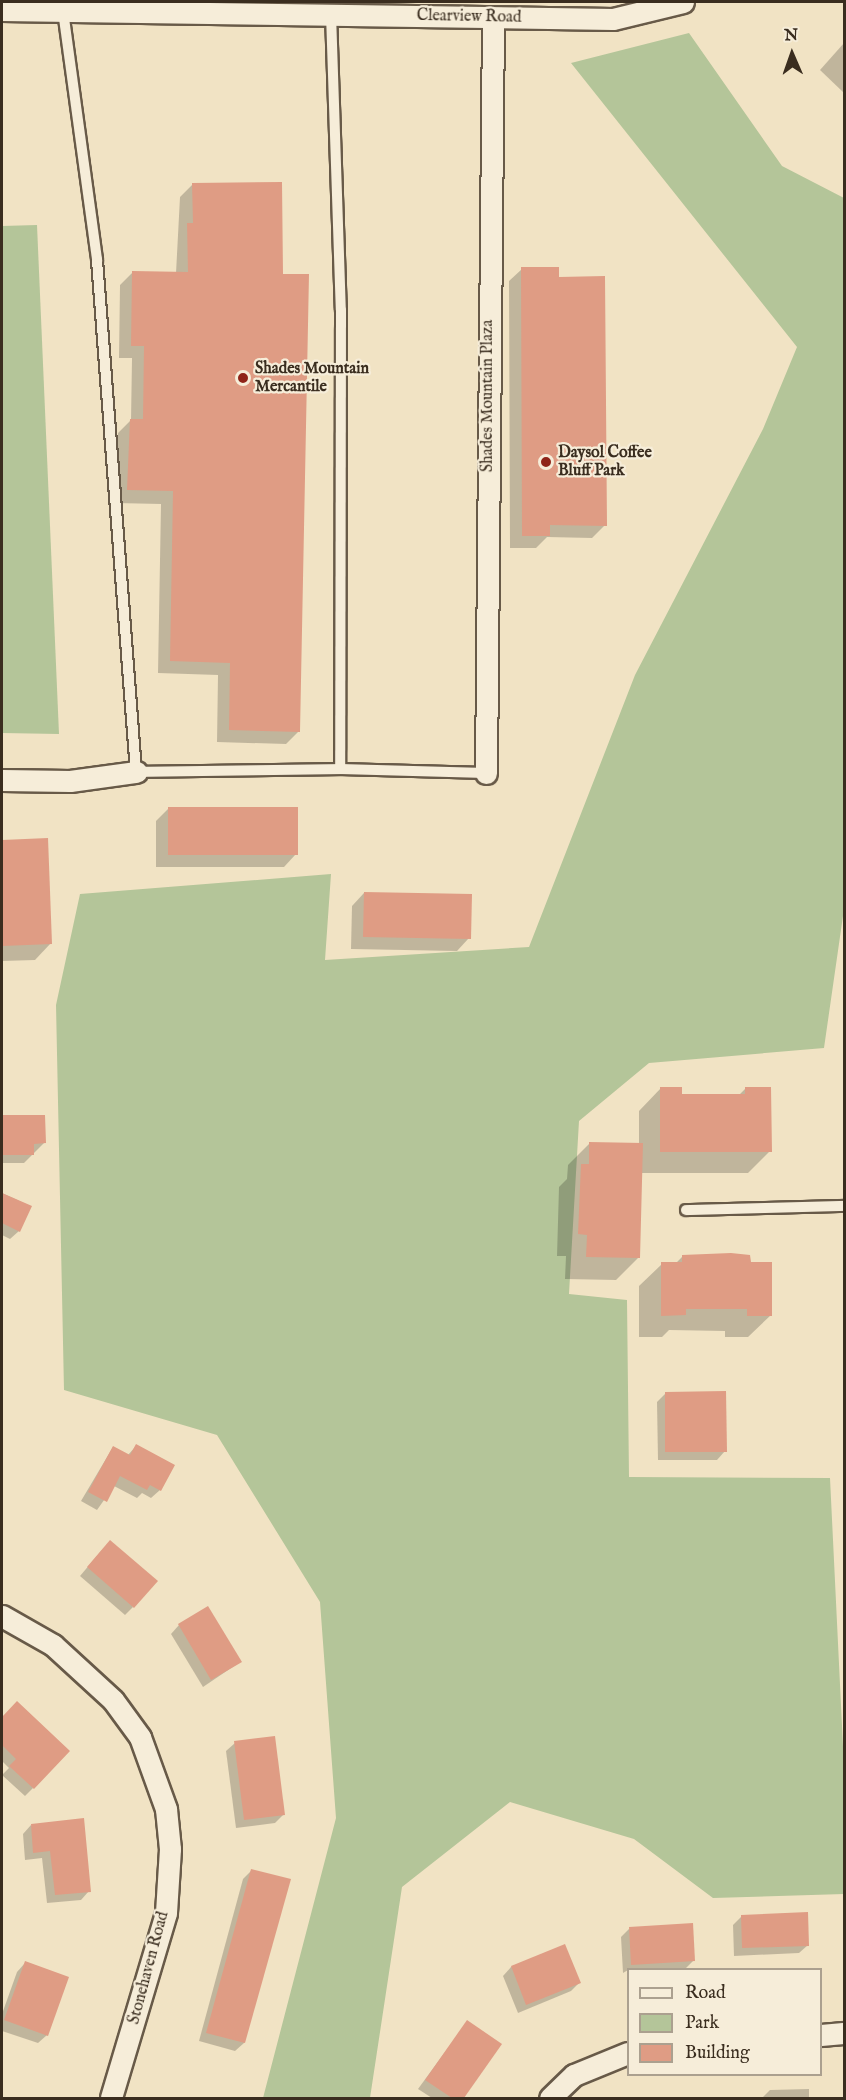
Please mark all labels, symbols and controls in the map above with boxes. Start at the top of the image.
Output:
street label: Clearview Road [416,6,522,28]
north arrow [762,24,822,84]
text: N [784,26,799,46]
street label: Shades Mountain Plaza [478,320,498,472]
place label: Shades Mountain Mercantile [255,359,369,397]
marker: Shades Mountain Mercantile [236,371,250,385]
place label: Daysol Coffee Bluff Park [558,443,652,481]
marker: Daysol Coffee Bluff Park [539,455,553,469]
street label: Stonehaven Road [125,1910,173,2026]
legend [627,1968,822,2076]
text: Road [685,1982,726,2005]
text: Park [685,2012,719,2035]
text: Building [685,2042,750,2065]

